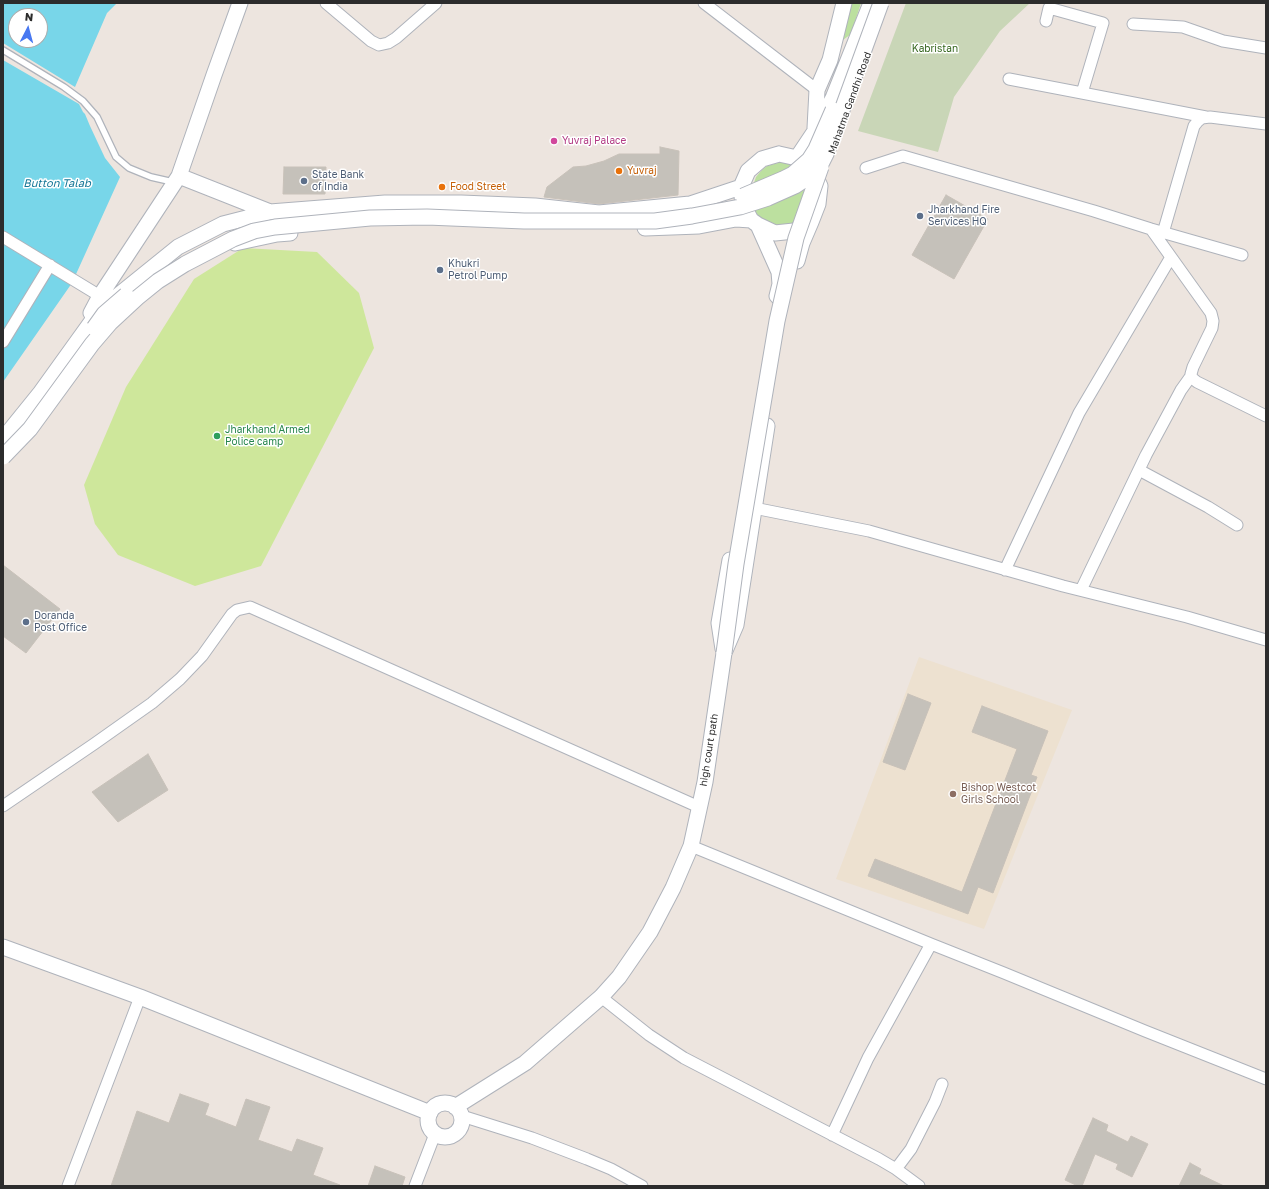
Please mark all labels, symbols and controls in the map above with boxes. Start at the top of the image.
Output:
north arrow [8,8,48,48]
text: N [24,10,34,23]
park label: Kabristan [912,43,958,55]
street label: Mahatma Gandhi Road [826,50,874,156]
place label: Yuvraj Palace [562,135,626,147]
marker: Yuvraj Palace [549,136,559,146]
place label: Yuvraj [627,165,657,177]
marker: Yuvraj [614,166,624,176]
place label: State Bank of India [312,169,364,192]
marker: State Bank of India [299,176,309,186]
water label: Button Talab [23,177,91,191]
place label: Food Street [450,181,506,193]
marker: Food Street [437,182,447,192]
place label: Jharkhand Fire Services HQ [928,204,1000,228]
marker: Jharkhand Fire Services HQ [915,211,925,221]
place label: Khukri Petrol Pump [448,258,507,282]
marker: Khukri Petrol Pump [435,265,445,275]
place label: Jharkhand Armed Police camp [225,424,310,448]
marker: Jharkhand Armed Police camp [212,431,222,441]
place label: Doranda Post Office [34,610,87,634]
marker: Doranda Post Office [21,617,31,627]
street label: high court path [697,713,721,787]
place label: Bishop Westcot Girls School [961,782,1036,806]
marker: Bishop Westcot Girls School [948,789,958,799]

